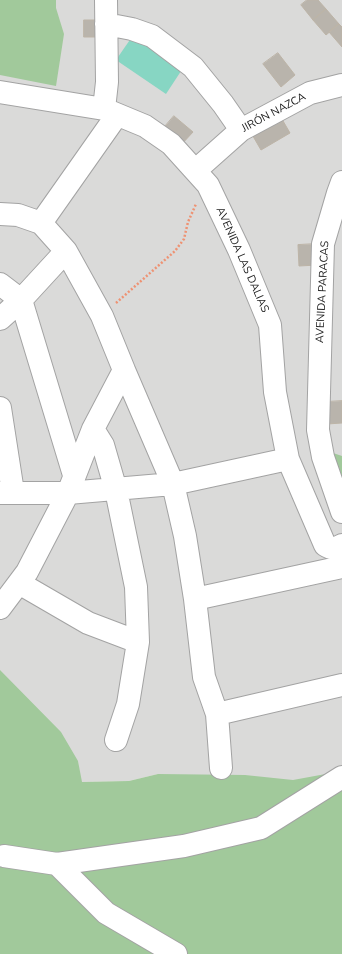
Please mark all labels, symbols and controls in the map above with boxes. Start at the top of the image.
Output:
street label: JIRÓN NAZCA [240,91,308,135]
street label: AVENIDA LAS DALIAS [213,205,271,315]
street label: AVENIDA PARACAS [314,240,332,344]

